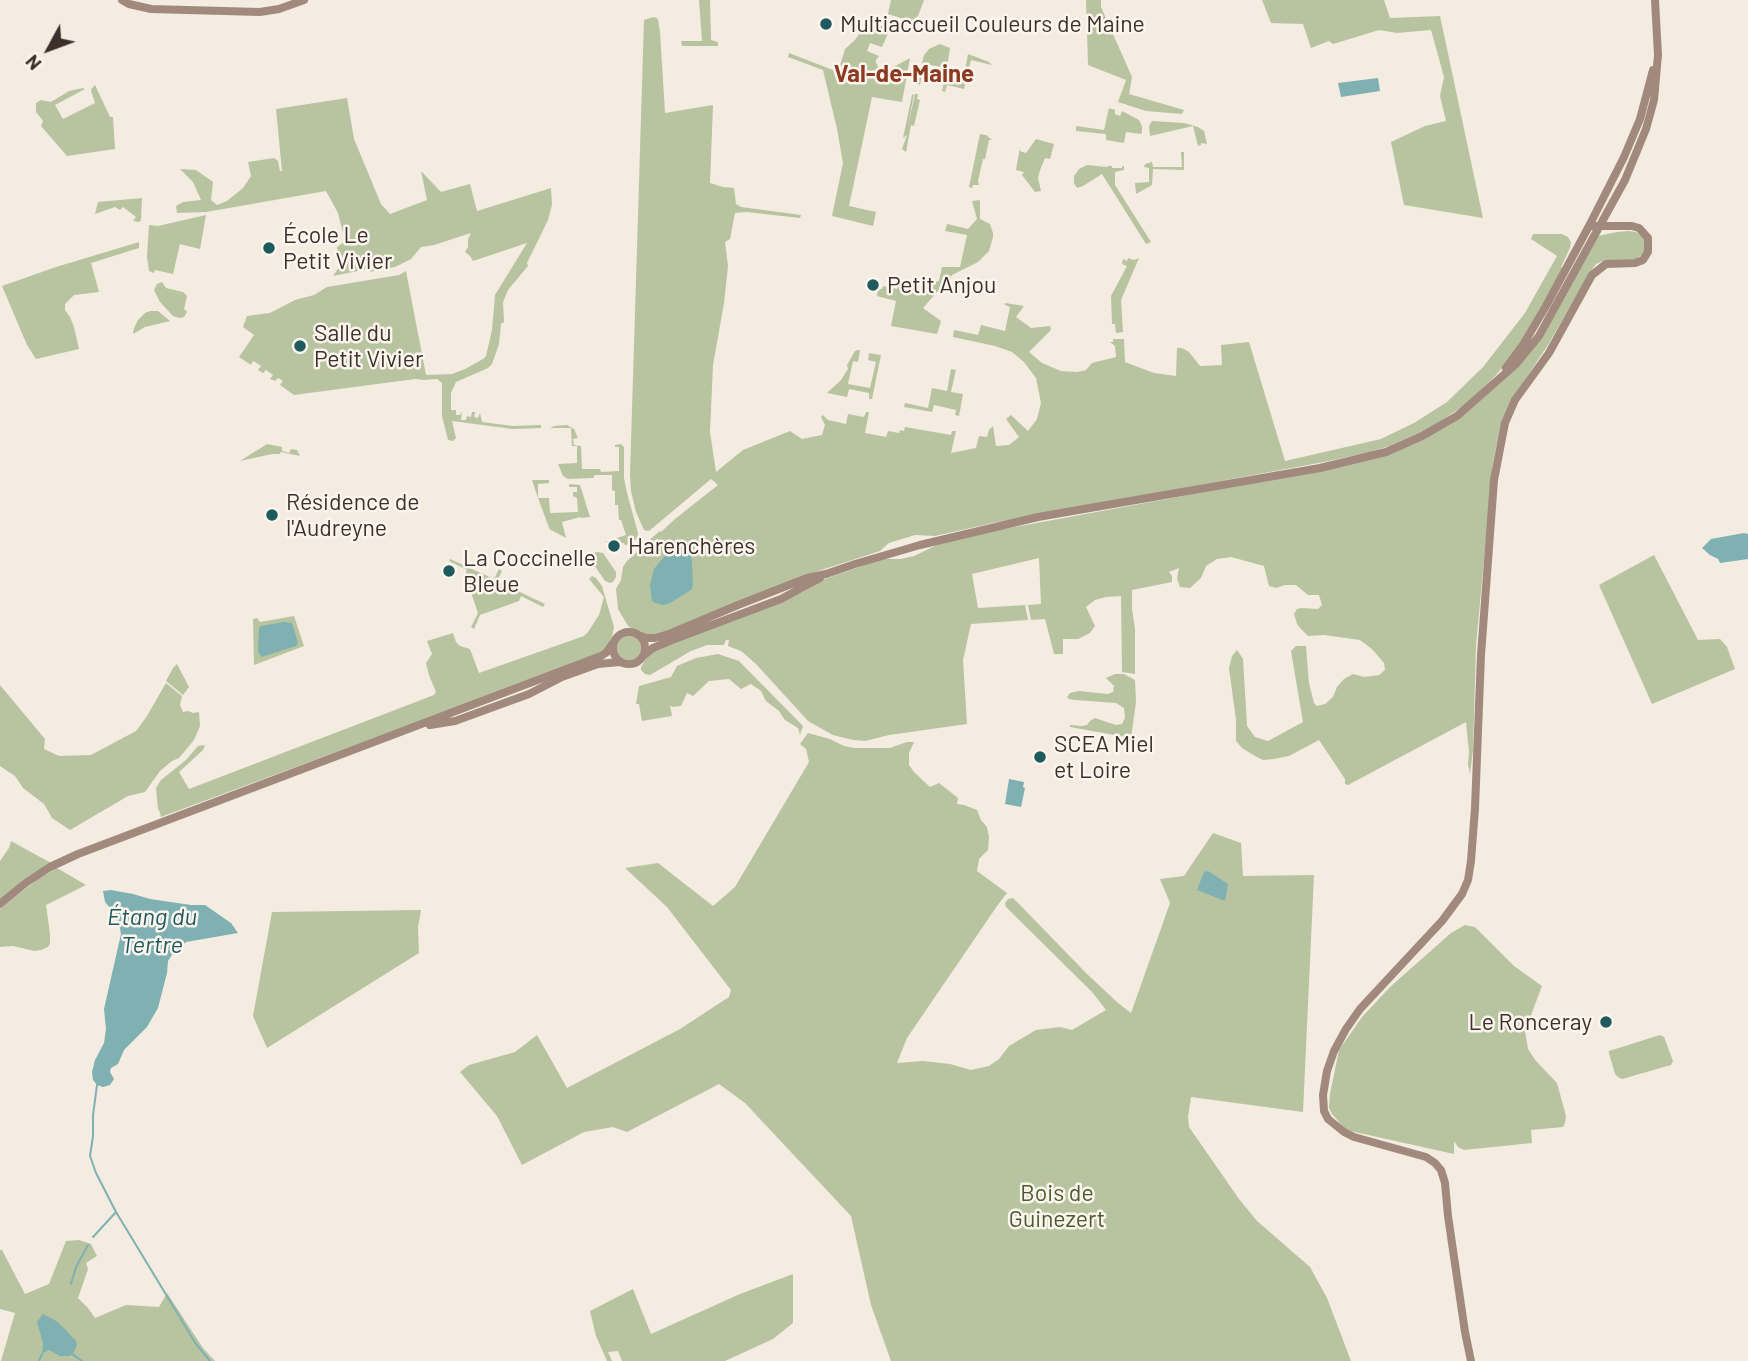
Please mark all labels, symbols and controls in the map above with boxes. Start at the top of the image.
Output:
place label: Multiaccueil Couleurs de Maine [840,10,1145,38]
north arrow [14,14,84,84]
marker: Multiaccueil Couleurs de Maine [818,16,834,32]
text: N [20,51,46,75]
district label: Val-de-Maine [834,60,974,88]
place label: École Le Petit Vivier [283,221,392,275]
marker: École Le Petit Vivier [261,240,277,256]
place label: Petit Anjou [887,271,996,299]
marker: Petit Anjou [865,277,881,293]
place label: Salle du Petit Vivier [314,319,423,373]
marker: Salle du Petit Vivier [292,338,308,354]
place label: Résidence de l'Audreyne [286,488,420,542]
marker: Résidence de l'Audreyne [264,507,280,523]
place label: Harenchères [628,532,755,560]
marker: Harenchères [606,538,622,554]
place label: La Coccinelle Bleue [463,544,596,598]
marker: La Coccinelle Bleue [441,563,457,579]
place label: SCEA Miel et Loire [1054,730,1154,784]
marker: SCEA Miel et Loire [1032,749,1048,765]
water label: Étang du Tertre [107,903,197,959]
place label: Le Ronceray [1469,1008,1592,1036]
marker: Le Ronceray [1598,1014,1614,1030]
park label: Bois de Guinezert [1009,1179,1105,1233]

